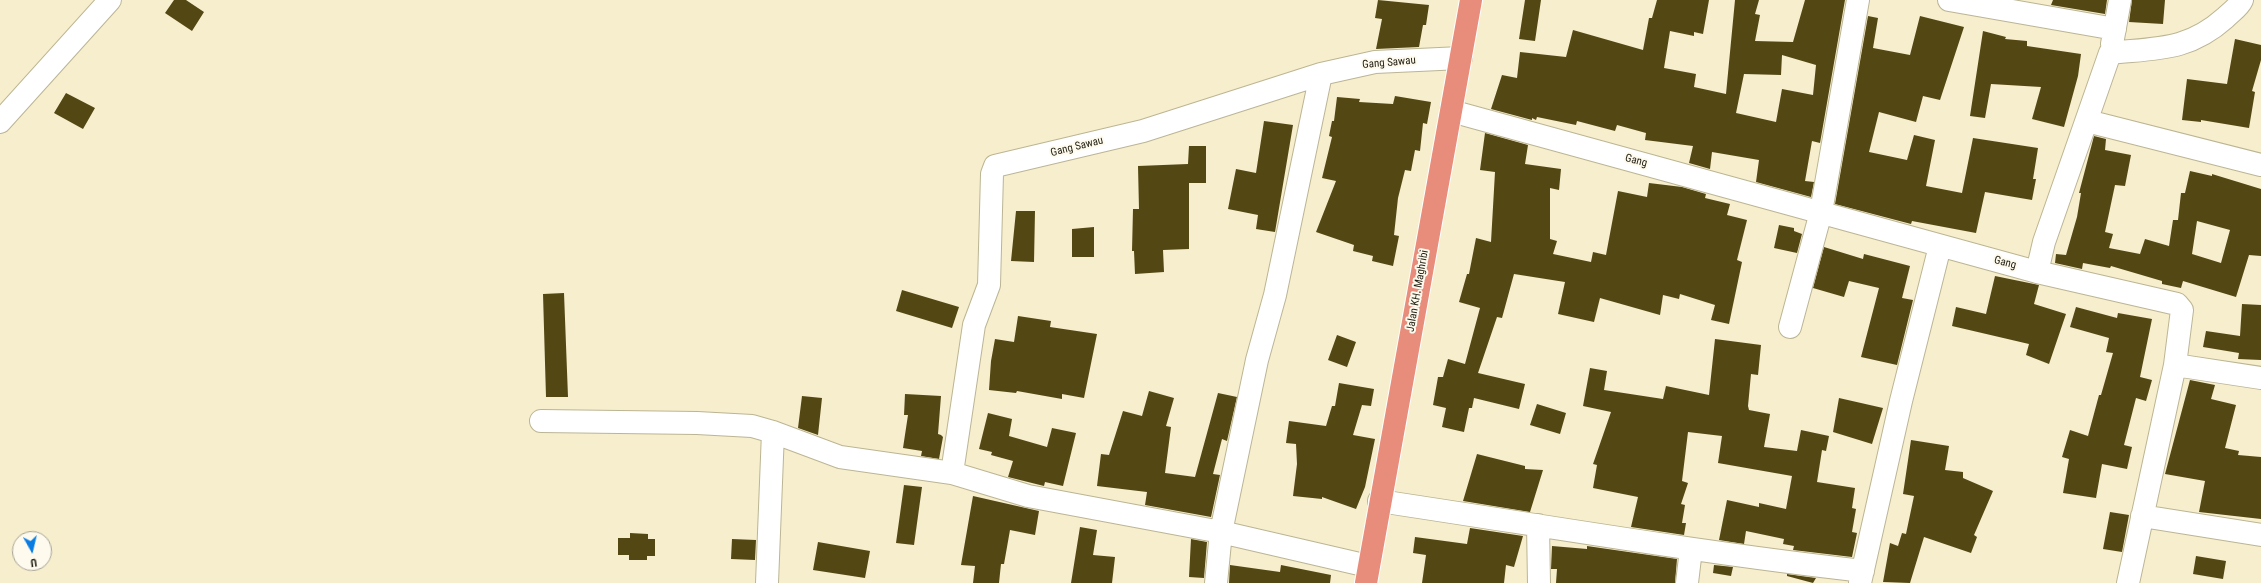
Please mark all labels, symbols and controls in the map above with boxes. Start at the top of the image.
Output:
street label: Gang Sawau [1362,54,1416,72]
street label: Gang Sawau [1049,134,1105,160]
street label: Gang [1623,152,1649,170]
street label: Jalan KH. Maghribi [1404,249,1432,333]
street label: Gang [1992,254,2018,272]
north arrow [12,531,52,571]
text: U [30,556,38,569]

